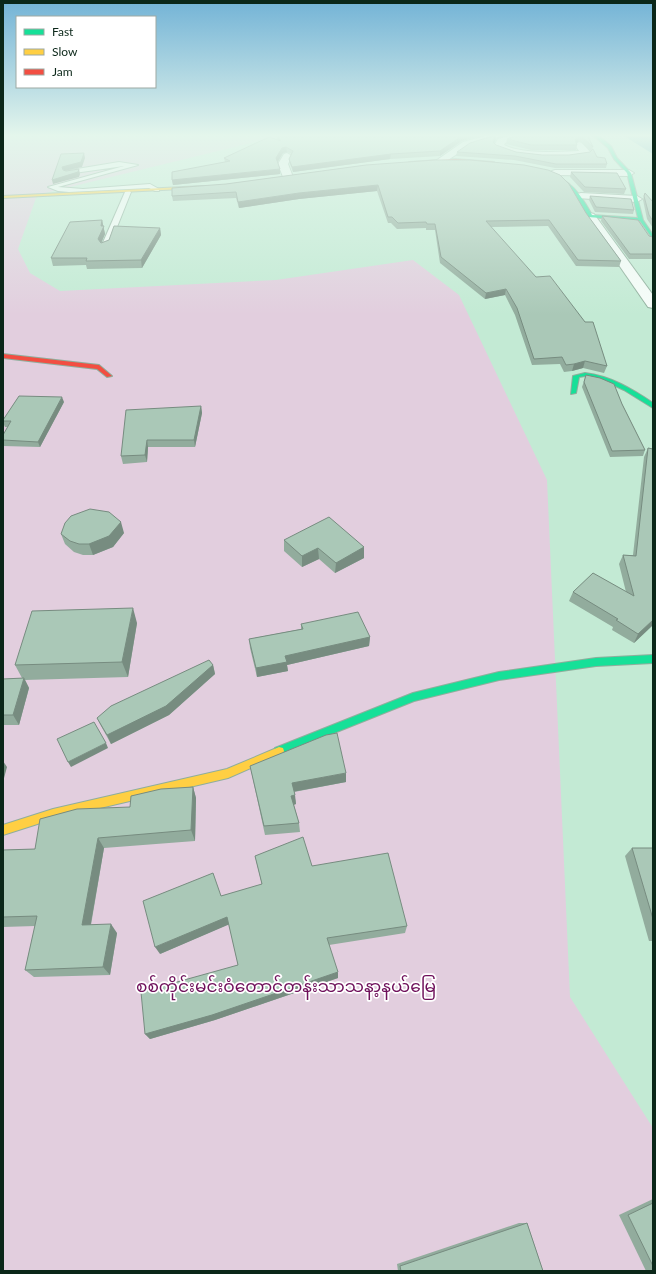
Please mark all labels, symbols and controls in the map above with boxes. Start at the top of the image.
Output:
legend [16,16,156,88]
text: Fast [52,24,74,39]
text: Slow [52,44,78,59]
text: Jam [52,64,73,79]
park label: စစ်ကိုင်းမင်းဝံတောင်တန်းသာသနာ့နယ်မြေ [136,975,436,1001]

